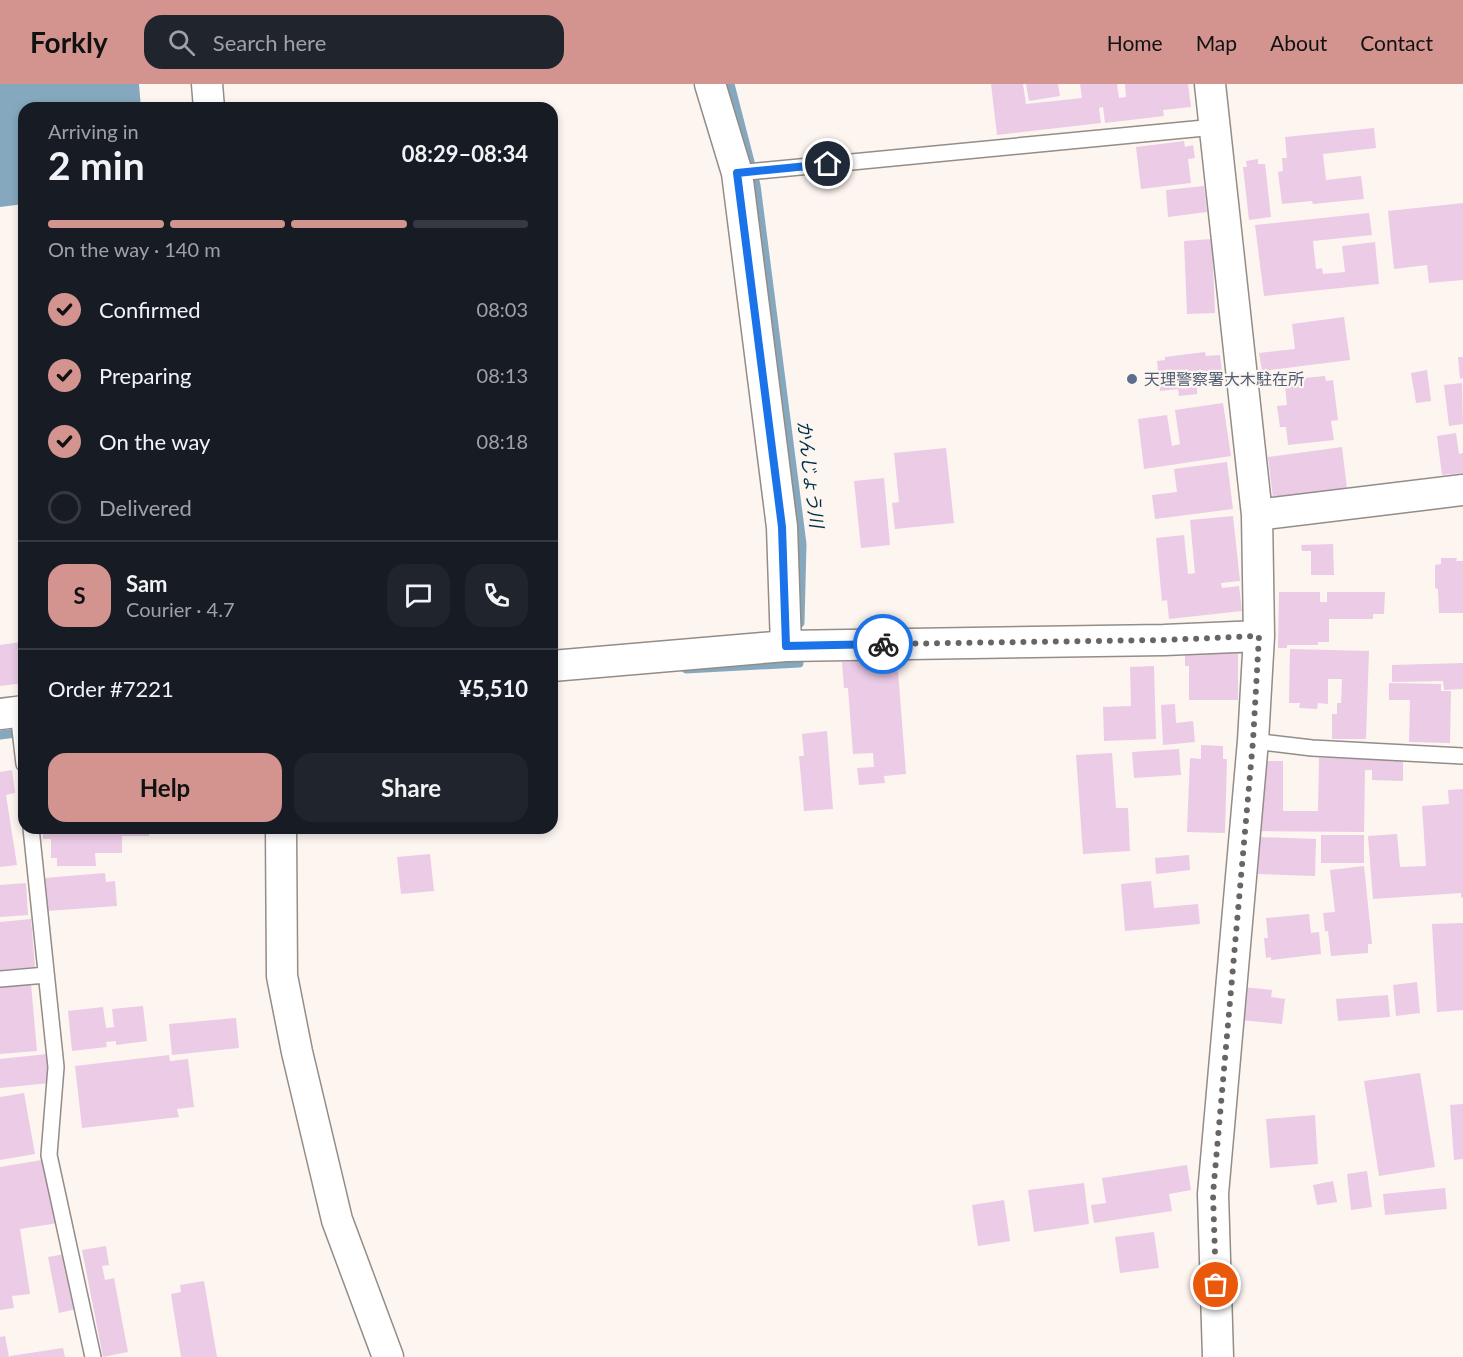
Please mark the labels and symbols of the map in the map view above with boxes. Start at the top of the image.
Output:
pin [802,138,853,189]
place label: 天理警察署大木駐在所 [1144,369,1304,388]
marker: 天理警察署大木駐在所 [1125,372,1139,386]
water label: かんじょう川 [793,419,829,531]
courier [853,614,913,674]
pin [1190,1259,1241,1310]

